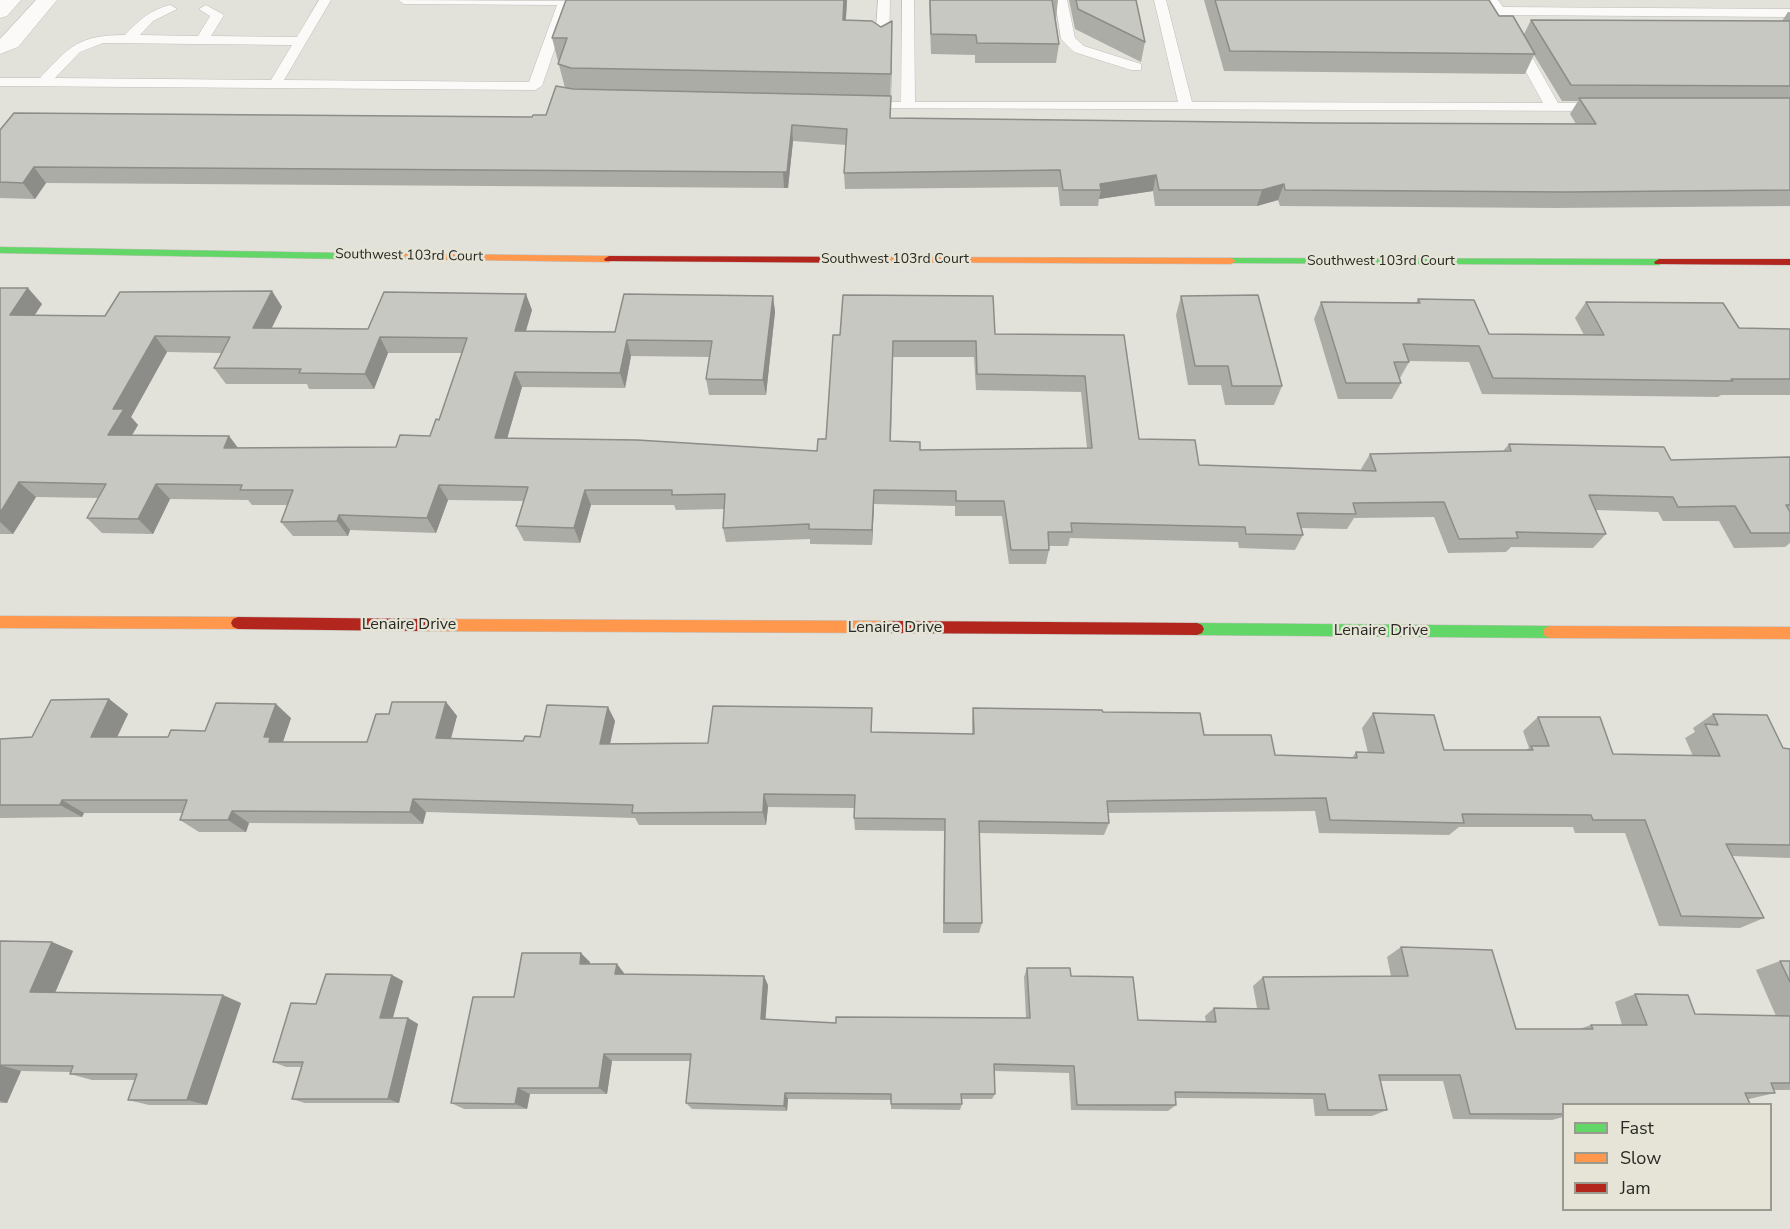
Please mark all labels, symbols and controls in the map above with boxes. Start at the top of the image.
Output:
street label: Southwest 103rd Court [335,246,483,266]
street label: Southwest 103rd Court [821,252,969,268]
street label: Southwest 103rd Court [1307,254,1455,270]
street label: Lenaire Drive [362,615,456,635]
street label: Lenaire Drive [848,618,942,638]
street label: Lenaire Drive [1334,621,1428,641]
legend [1562,1103,1772,1211]
text: Fast [1620,1116,1654,1140]
text: Slow [1620,1146,1661,1170]
text: Jam [1620,1176,1651,1200]

